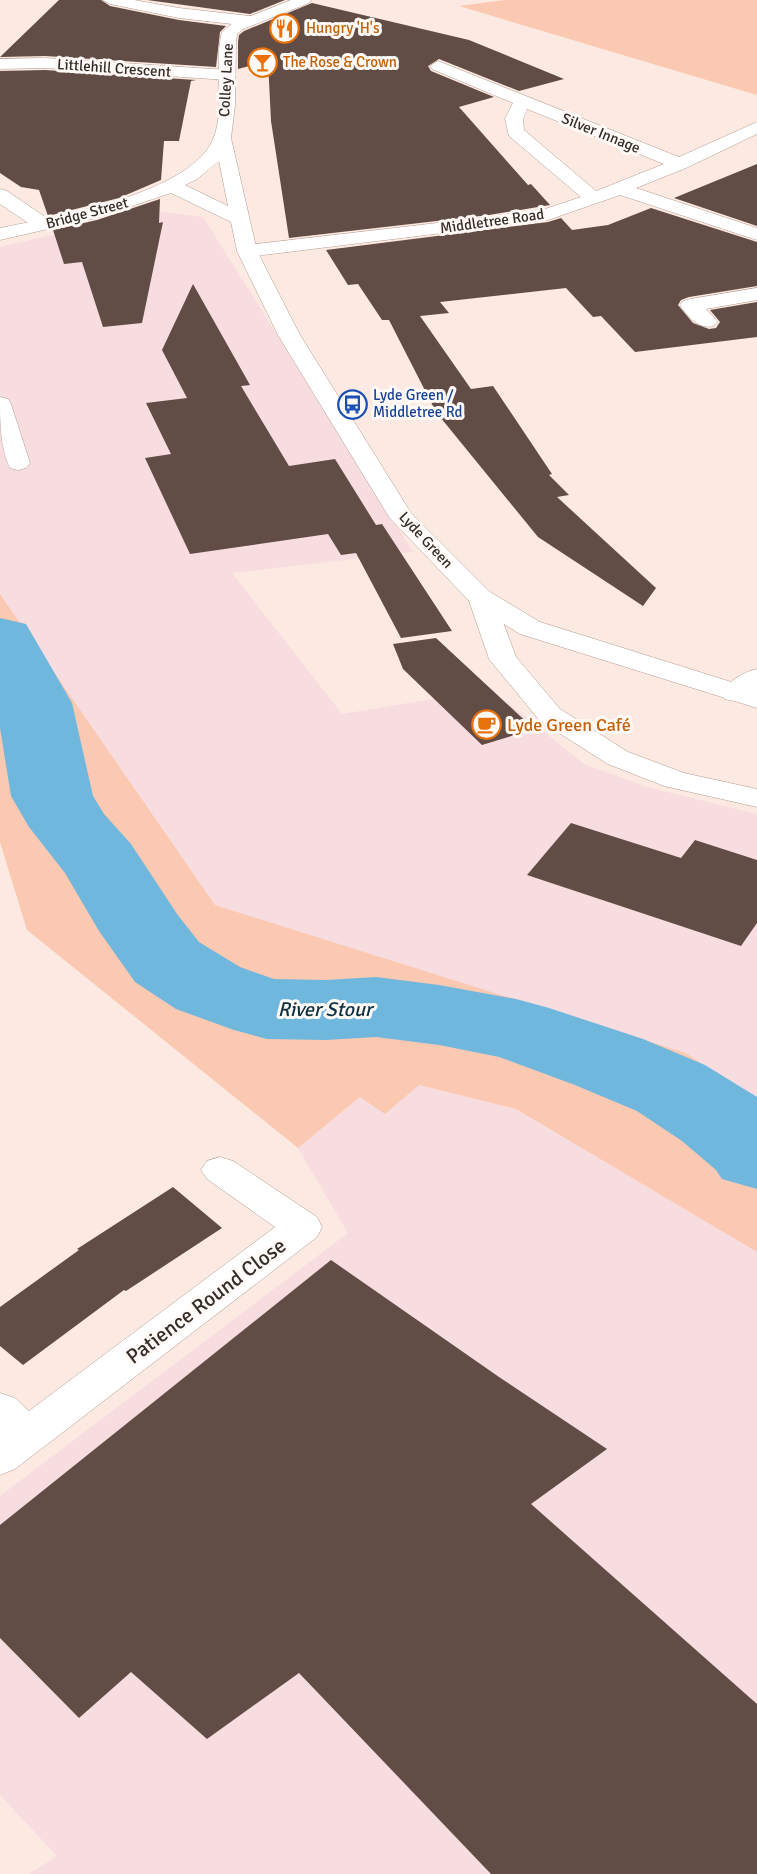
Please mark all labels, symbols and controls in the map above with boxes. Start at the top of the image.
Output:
restaurant icon: Hungry 'H's [269,12,301,44]
place label: Hungry 'H's [306,19,380,37]
street label: Colley Lane [215,43,237,117]
bar icon: The Rose & Crown [246,46,278,78]
place label: The Rose & Crown [283,53,397,71]
street label: Littlehill Crescent [56,55,172,81]
street label: Silver Innage [559,109,643,157]
street label: Bridge Street [44,193,130,233]
street label: Middletree Road [439,205,545,237]
place label: Lyde Green / Middletree Rd [373,386,462,421]
bus stop icon: Lyde Green / Middletree Rd [336,388,368,420]
street label: Lyde Green [395,508,457,572]
cafe icon: Lyde Green Café [470,709,502,741]
place label: Lyde Green Café [507,714,631,736]
water label: River Stour [278,997,375,1022]
street label: Patience Round Close [121,1232,291,1370]

